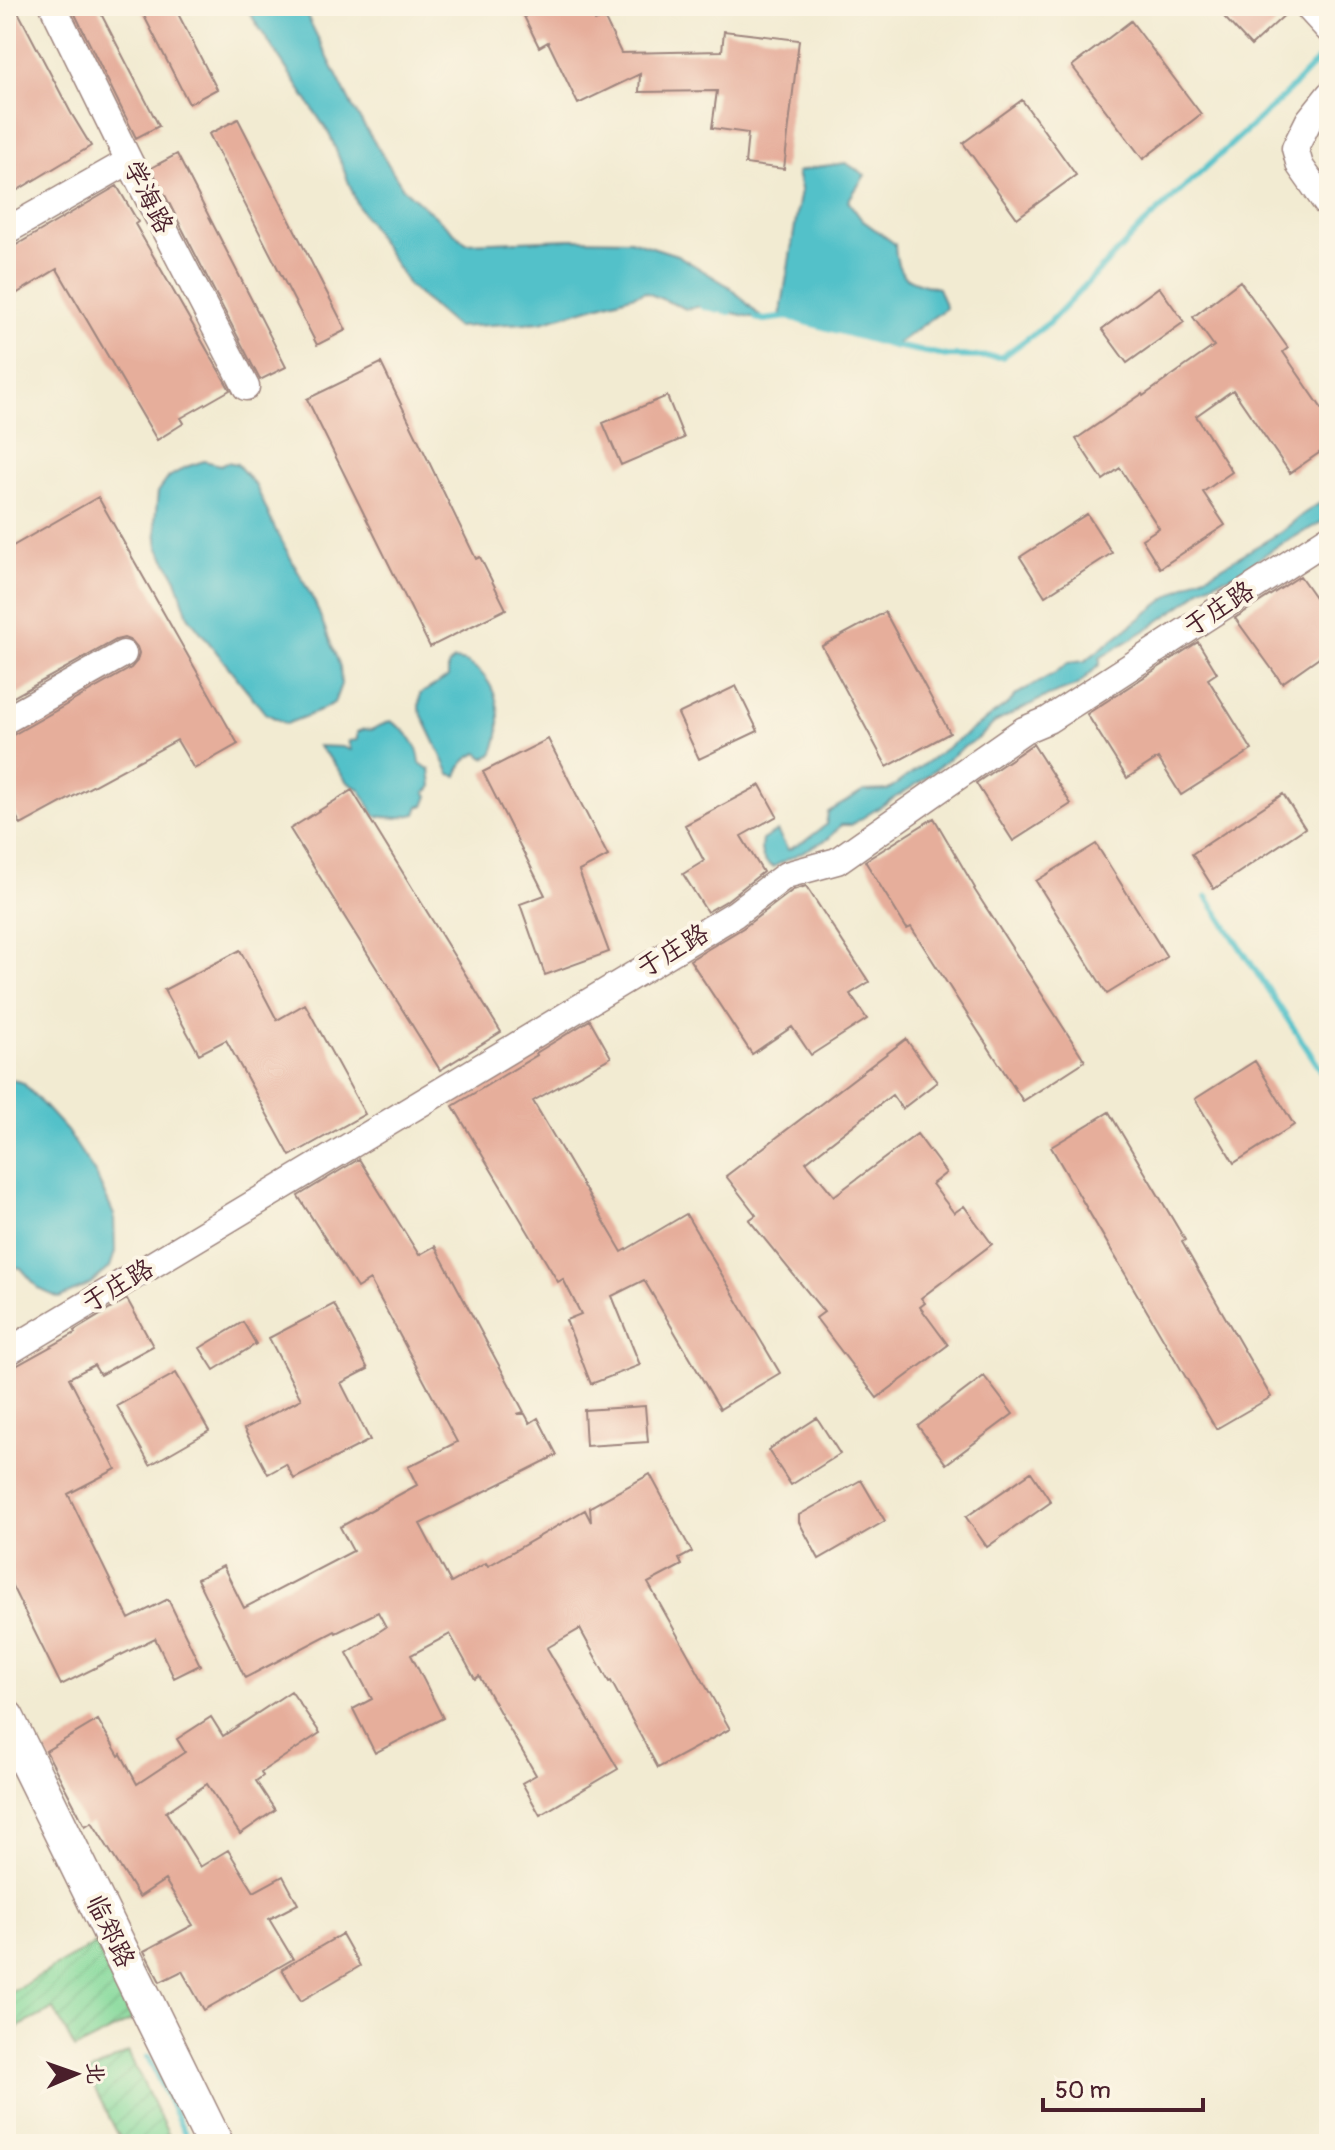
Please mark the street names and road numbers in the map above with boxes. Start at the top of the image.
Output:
street label: 学海路 [116,155,180,239]
street label: 于庄路 [1178,574,1260,644]
street label: 于庄路 [631,917,715,985]
street label: 于庄路 [76,1252,160,1320]
street label: 临郑路 [79,1889,141,1973]

